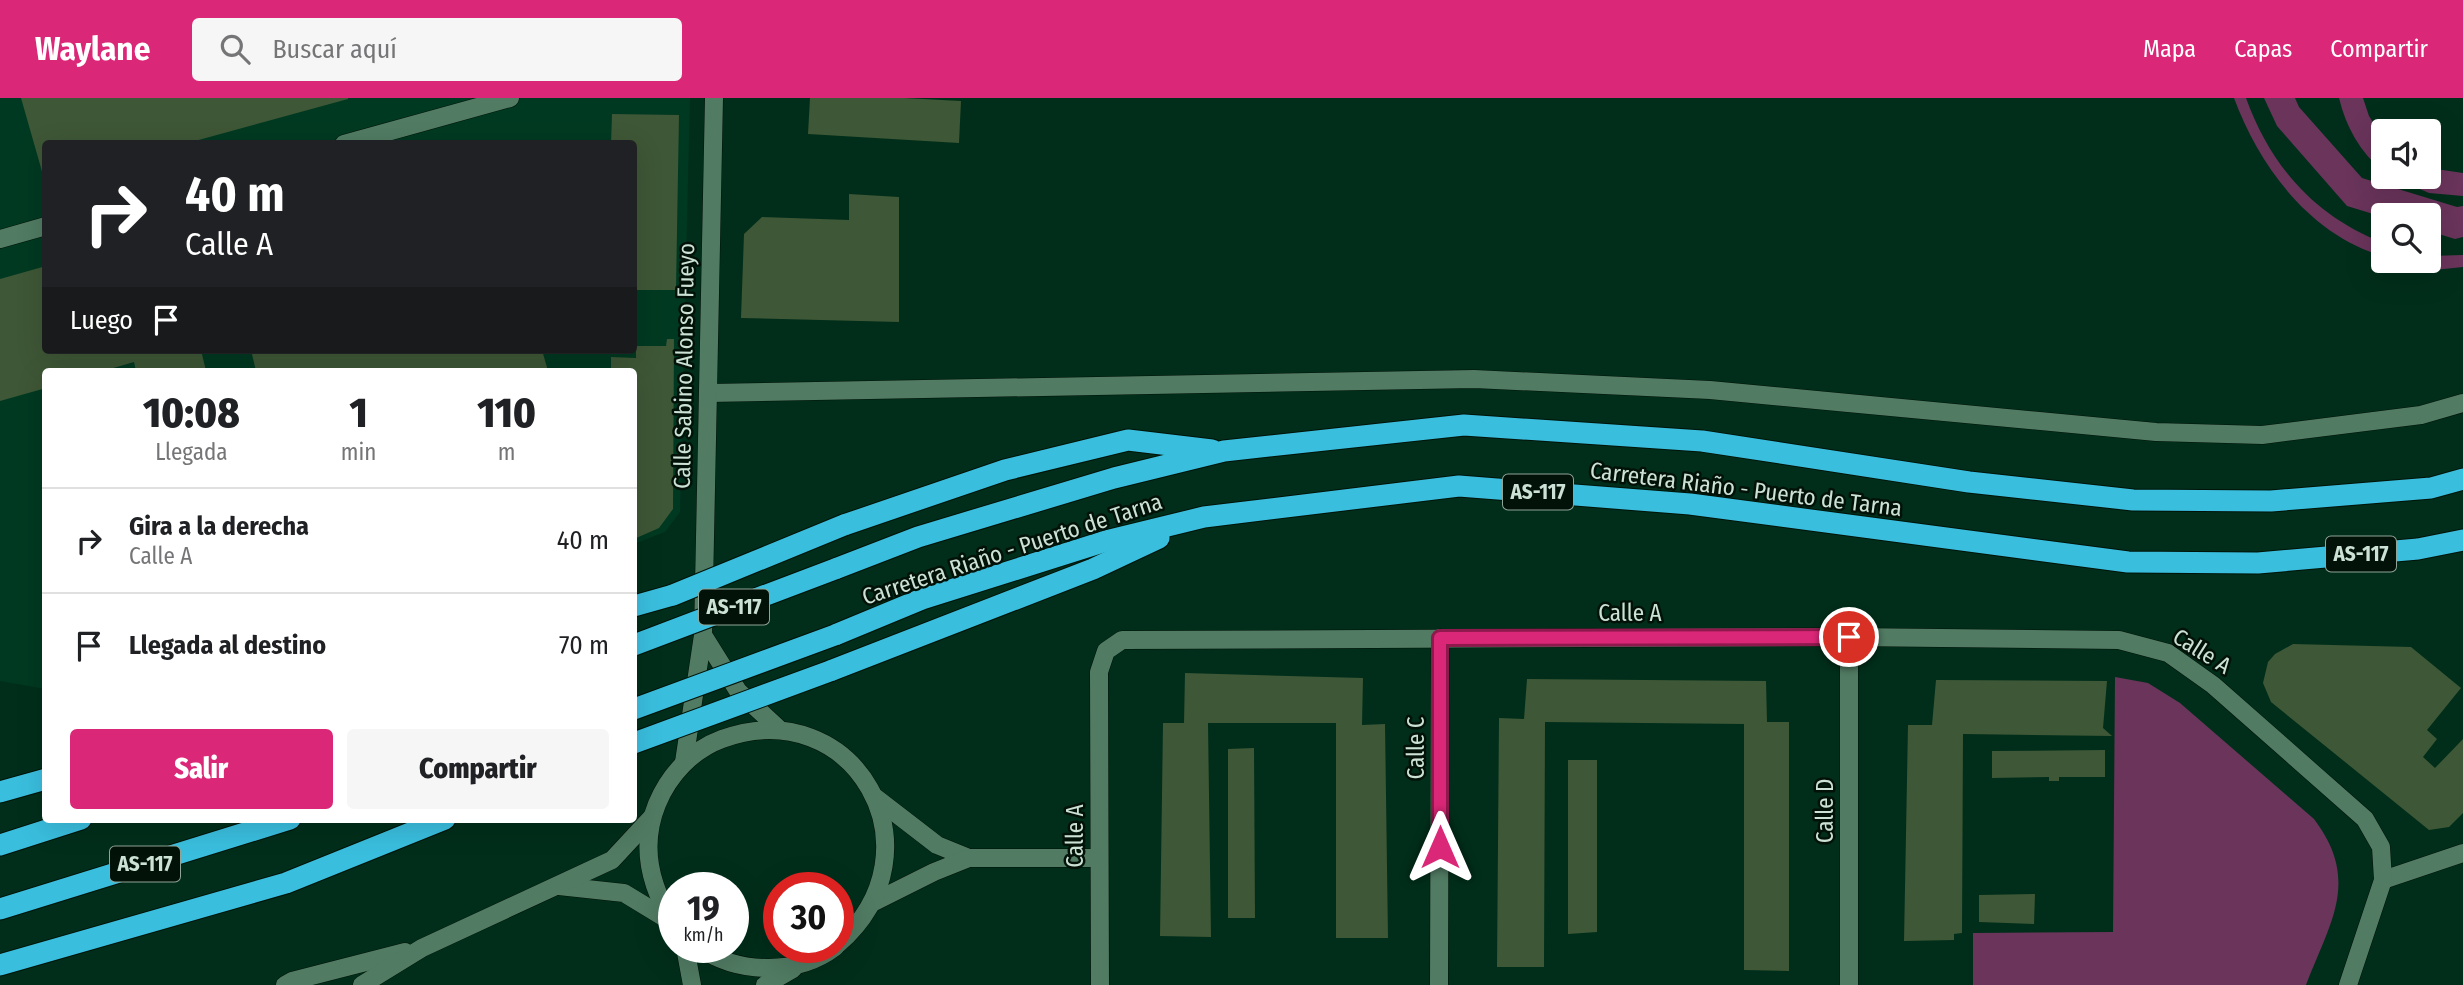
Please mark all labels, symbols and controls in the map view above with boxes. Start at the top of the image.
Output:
search box [192,18,682,81]
text: Waylane [35,29,150,69]
icon: search [216,30,254,68]
text: Buscar aquí [272,34,397,65]
text: Mapa [2143,35,2196,63]
text: Capas [2234,35,2292,63]
text: Compartir [2330,35,2428,63]
map controls [2371,119,2441,273]
button: sound [2371,119,2441,189]
text: 40 m [185,165,285,224]
icon: right [70,168,161,259]
button: search [2371,203,2441,273]
text: Calle A [185,225,273,263]
street label: Calle Sabino Alonso Fueyo [668,243,700,489]
icon: arrive [147,301,185,339]
text: Luego [70,305,133,336]
text: 10:08 [143,388,240,438]
text: 1 [349,388,368,438]
text: 110 [477,388,536,438]
text: Llegada [155,438,228,466]
text: min [341,438,376,466]
text: m [498,438,516,466]
street label: Carretera Riaño - Puerto de Tarna [1588,456,1904,522]
road number: AS-117 [1503,474,1573,510]
street label: Carretera Riaño - Puerto de Tarna [858,487,1166,611]
text: Gira a la derecha [129,511,309,542]
icon: right [70,522,108,560]
text: 40 m [557,525,609,556]
road number: AS-117 [2326,536,2396,572]
text: Calle A [129,542,192,570]
road number: AS-117 [699,589,769,624]
street label: Calle A [1598,599,1662,627]
pin [1819,607,1879,667]
icon: arrive [1830,618,1868,656]
street label: Calle A [2168,622,2236,680]
icon: arrive [70,627,108,665]
text: Llegada al destino [129,630,326,661]
text: 70 m [559,630,609,661]
street label: Calle C [1402,716,1430,779]
button: Salir [70,729,333,809]
button: Compartir [347,729,609,809]
street label: Calle D [1811,779,1839,843]
street label: Calle A [1061,804,1089,868]
position arrow [1403,810,1477,884]
road number: AS-117 [110,846,180,882]
speed limit sign: 30 [763,872,854,963]
text: 19 [687,887,720,929]
text: km/h [683,924,724,946]

